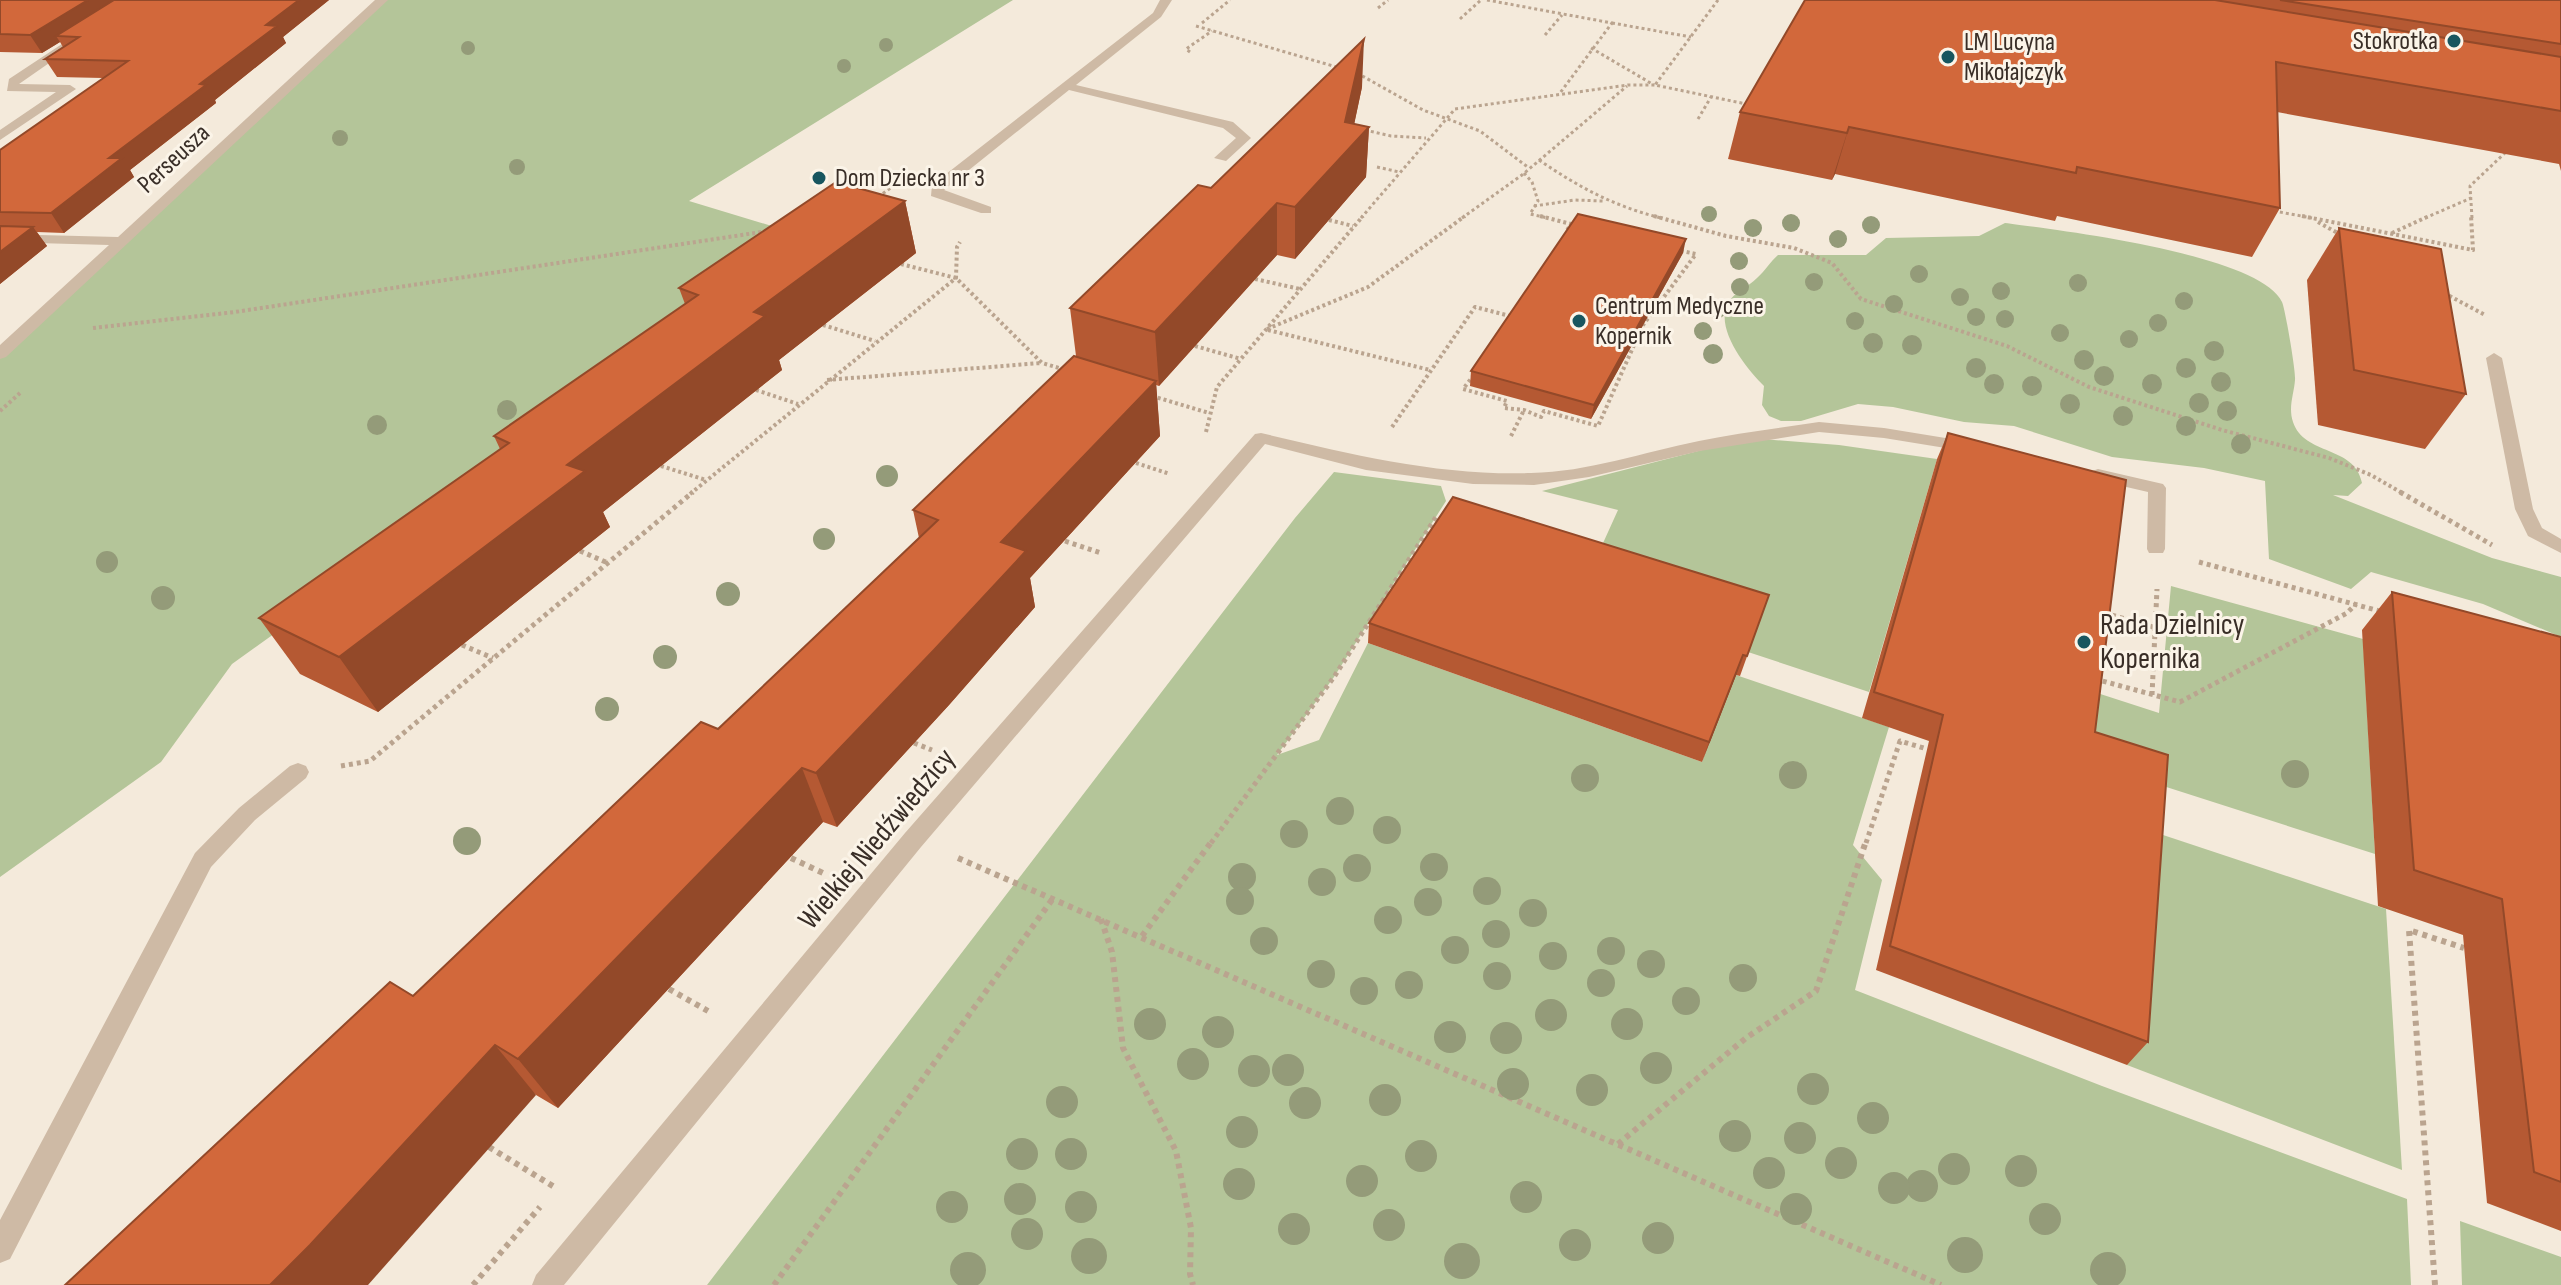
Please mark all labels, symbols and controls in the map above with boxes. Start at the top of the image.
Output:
place label: Stokrotka [2353,26,2438,57]
place label: LM Lucyna Mikołajczyk [1964,27,2064,88]
marker: Stokrotka [2445,32,2463,50]
marker: LM Lucyna Mikołajczyk [1939,48,1957,66]
street label: Perseusza [131,118,217,200]
place label: Dom Dziecka nr 3 [835,163,985,194]
marker: Dom Dziecka nr 3 [810,169,828,187]
place label: Centrum Medyczne Kopernik [1595,291,1764,352]
marker: Centrum Medyczne Kopernik [1570,312,1588,330]
place label: Rada Dzielnicy Kopernika [2100,607,2245,677]
marker: Rada Dzielnicy Kopernika [2075,633,2093,651]
street label: Wielkiej Niedźwiedzicy [791,741,963,937]

